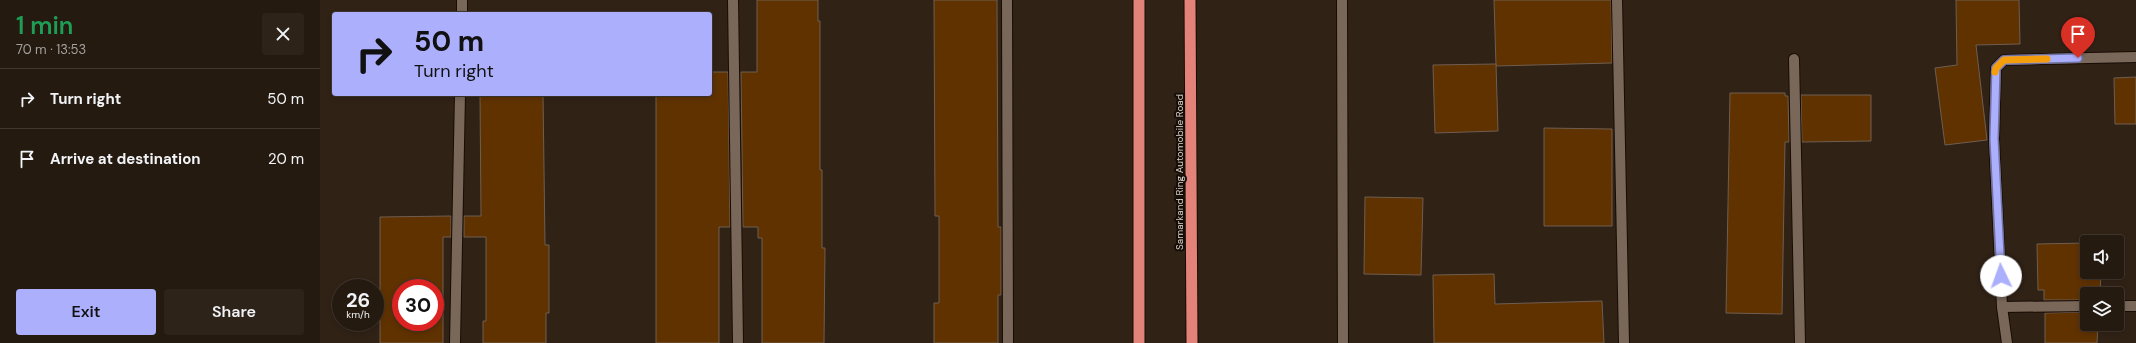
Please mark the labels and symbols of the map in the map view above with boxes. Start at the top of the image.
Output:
pin [2061,17,2095,58]
street label: Samarkand Ring Automobile Road [1173,94,1186,250]
position arrow [1980,255,2022,297]
speed limit sign: 30 [392,279,444,331]

